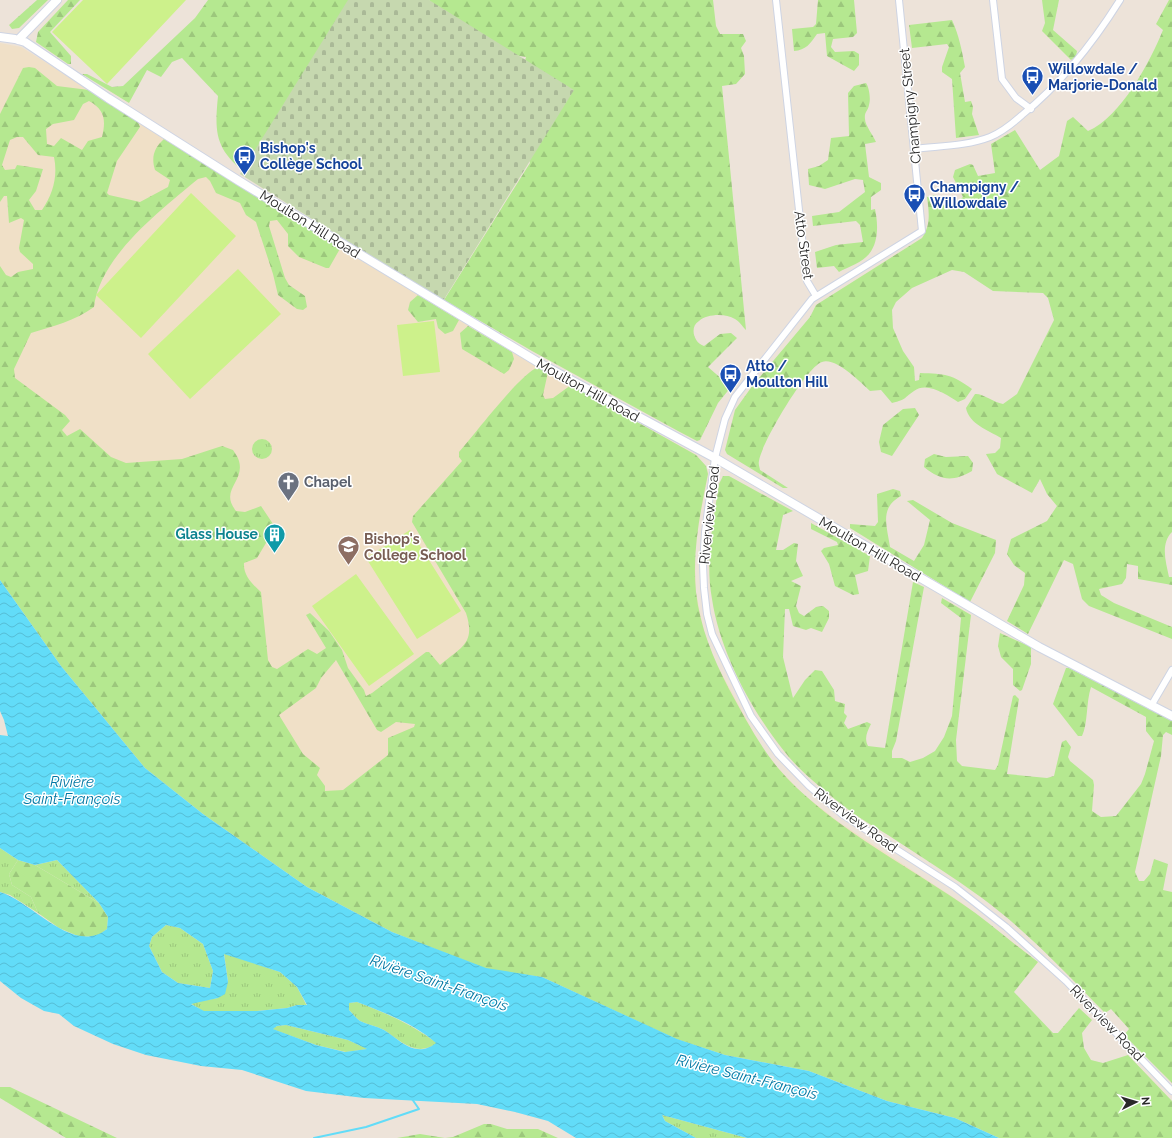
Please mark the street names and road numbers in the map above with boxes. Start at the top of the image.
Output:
street label: Champigny Street [896,47,924,165]
street label: Moulton Hill Road [257,187,363,261]
street label: Atto Street [791,210,817,281]
street label: Moulton Hill Road [534,355,642,425]
street label: Riverview Road [696,465,722,565]
street label: Moulton Hill Road [816,513,924,585]
street label: Riverview Road [811,784,901,856]
street label: Riverview Road [1067,982,1147,1064]

